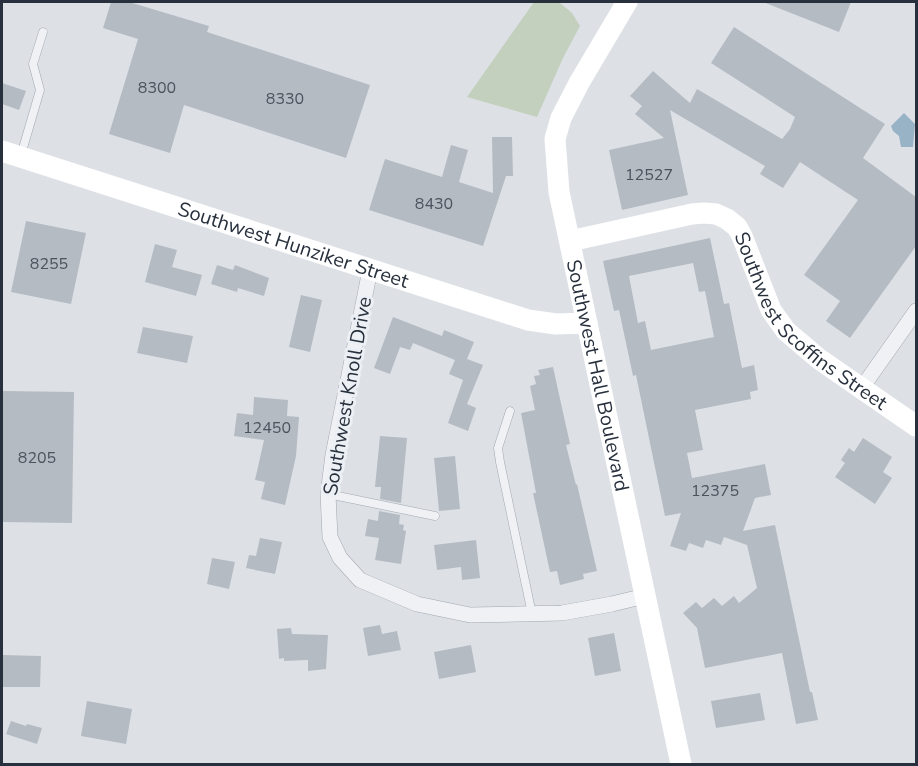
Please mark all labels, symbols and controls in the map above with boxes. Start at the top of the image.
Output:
house number: 8300 [138,77,176,99]
house number: 8330 [266,88,304,110]
house number: 12527 [625,164,673,186]
house number: 8430 [415,193,453,215]
street label: Southwest Hunziker Street [174,195,413,295]
street label: Southwest Scoffins Street [728,228,893,417]
house number: 8255 [30,253,68,275]
street label: Southwest Hall Boulevard [560,257,635,494]
street label: Southwest Knoll Drive [317,295,378,498]
house number: 12450 [243,417,291,439]
house number: 8205 [18,447,56,469]
house number: 12375 [691,480,739,502]

